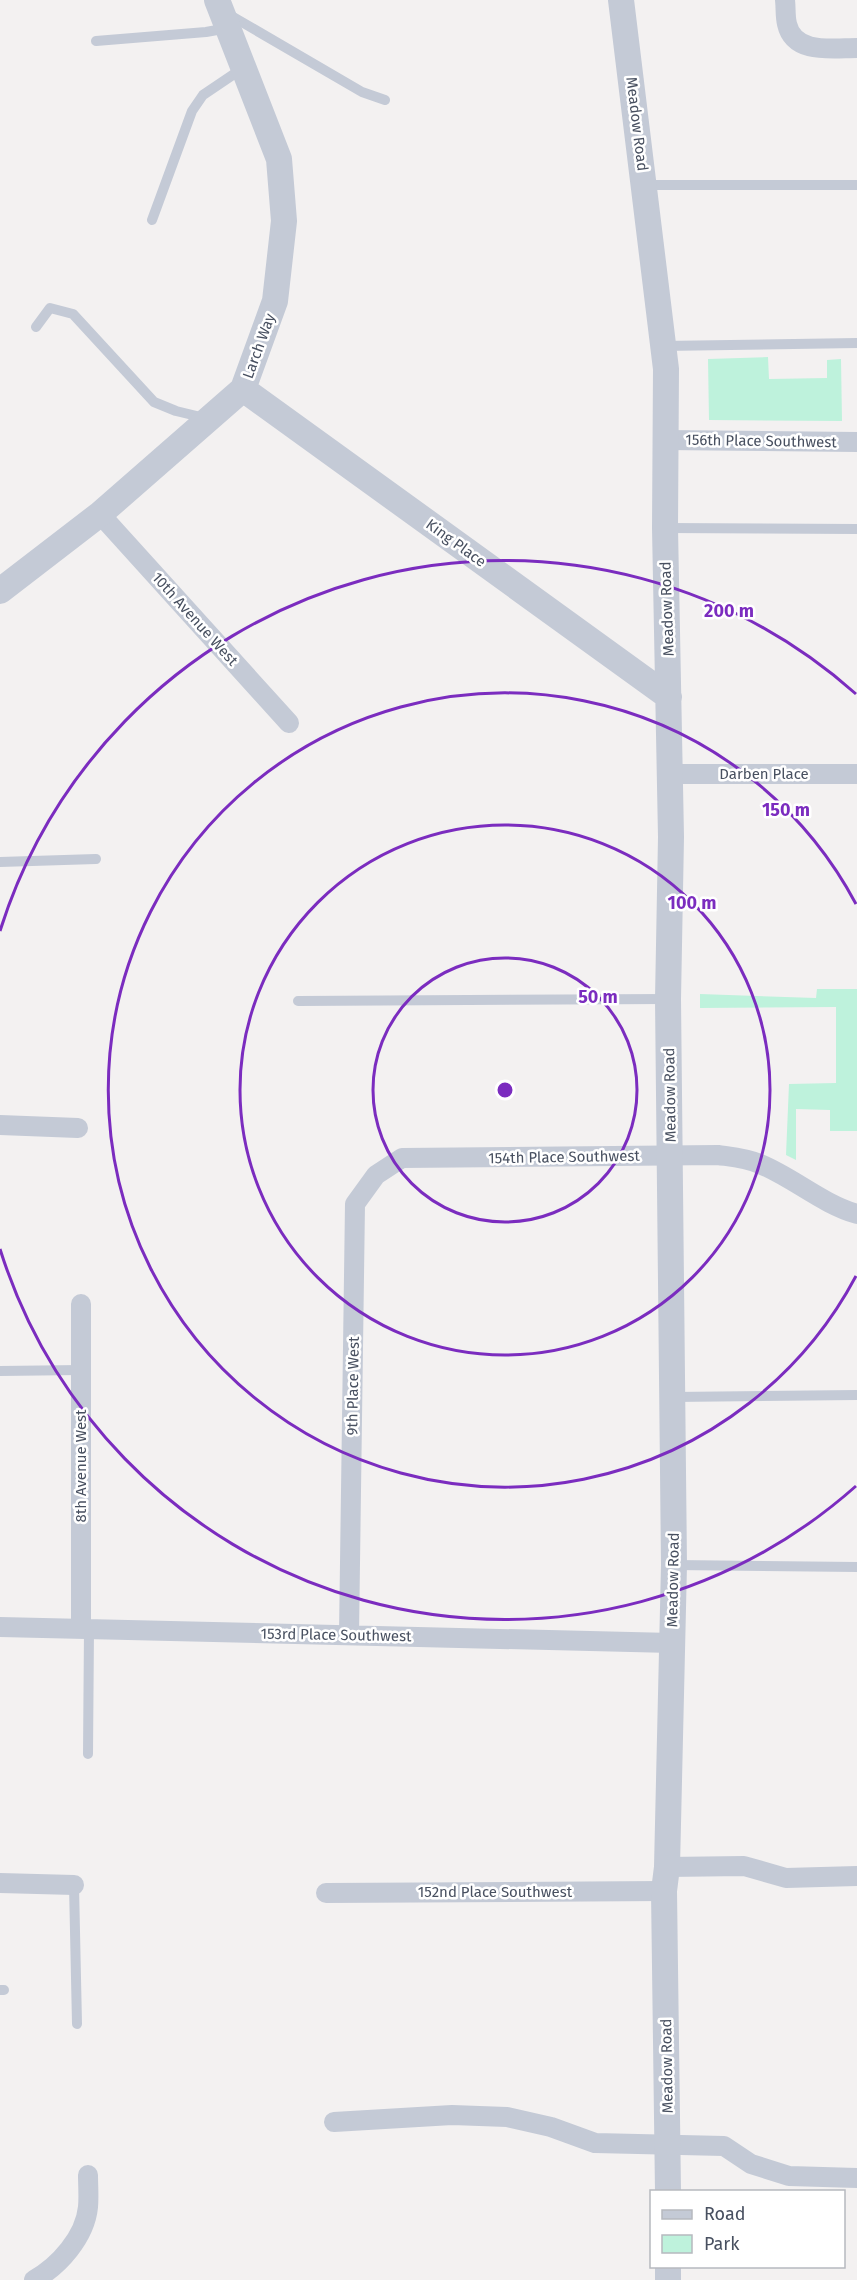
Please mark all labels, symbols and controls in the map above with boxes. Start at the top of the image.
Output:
street label: Meadow Road [622,76,652,172]
street label: Larch Way [239,310,279,381]
street label: 156th Place Southwest [685,431,837,451]
street label: King Place [423,515,489,571]
street label: Meadow Road [656,561,678,657]
street label: 10th Avenue West [148,569,242,670]
text: 200 m [704,600,754,622]
street label: Darben Place [719,765,809,783]
text: 150 m [762,799,810,821]
text: 100 m [668,892,716,914]
text: 50 m [578,986,618,1008]
street label: Meadow Road [660,1047,680,1143]
centre of rings [495,1080,515,1100]
street label: 154th Place Southwest [488,1147,640,1167]
street label: 9th Place West [343,1336,363,1436]
street label: 8th Avenue West [72,1409,90,1523]
street label: Meadow Road [663,1532,683,1628]
street label: 153rd Place Southwest [260,1625,412,1645]
street label: 152nd Place Southwest [418,1883,573,1901]
street label: Meadow Road [657,2018,677,2114]
legend [650,2190,845,2268]
text: Road [704,2203,746,2225]
text: Park [704,2233,740,2255]

